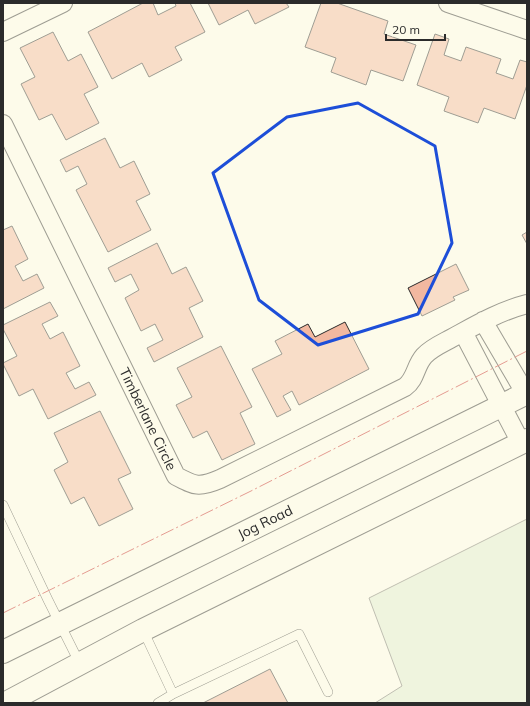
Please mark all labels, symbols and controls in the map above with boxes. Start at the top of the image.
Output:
scale bar [386,16,445,42]
text: 20 m [392,22,420,37]
street label: Timberlane Circle [115,365,181,473]
street label: Jog Road [235,501,295,543]

